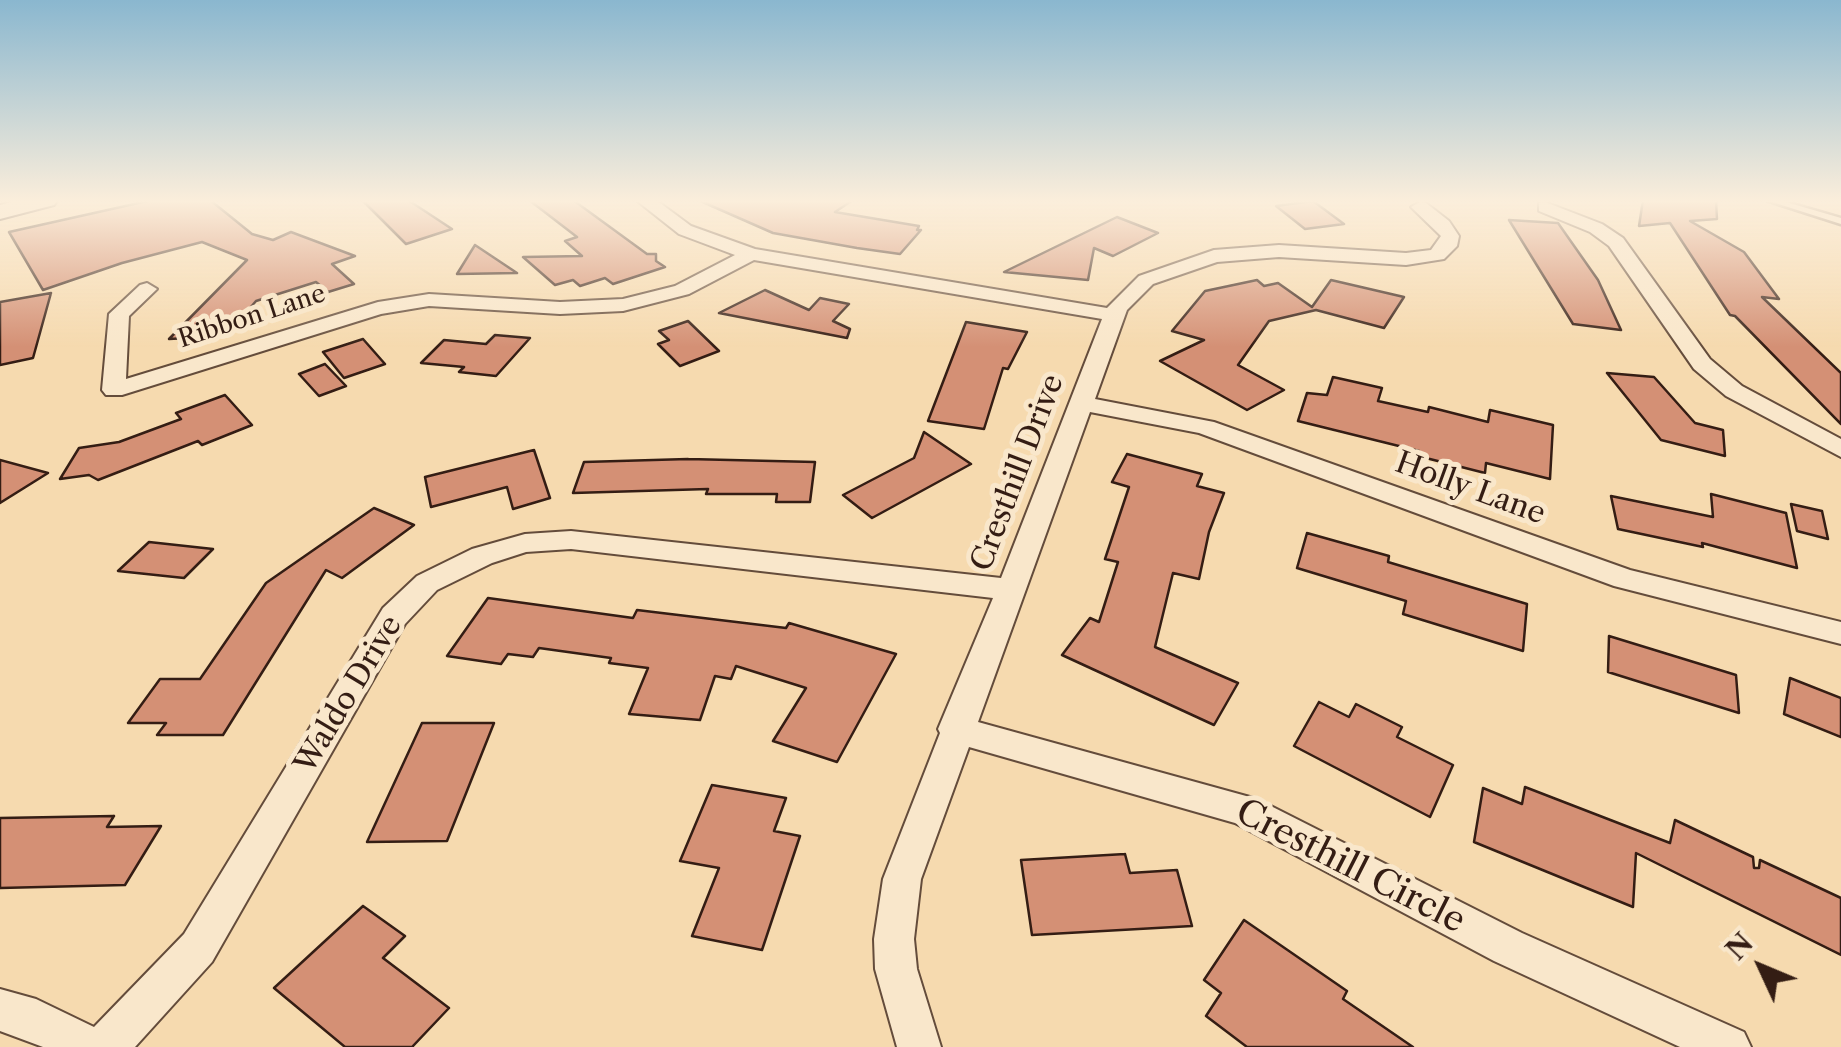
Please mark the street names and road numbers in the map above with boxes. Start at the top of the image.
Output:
street label: Ribbon Lane [175,279,329,355]
street label: Cresthill Drive [964,370,1072,576]
street label: Holly Lane [1390,445,1550,533]
street label: Waldo Drive [288,610,410,780]
street label: Cresthill Circle [1229,791,1471,943]

